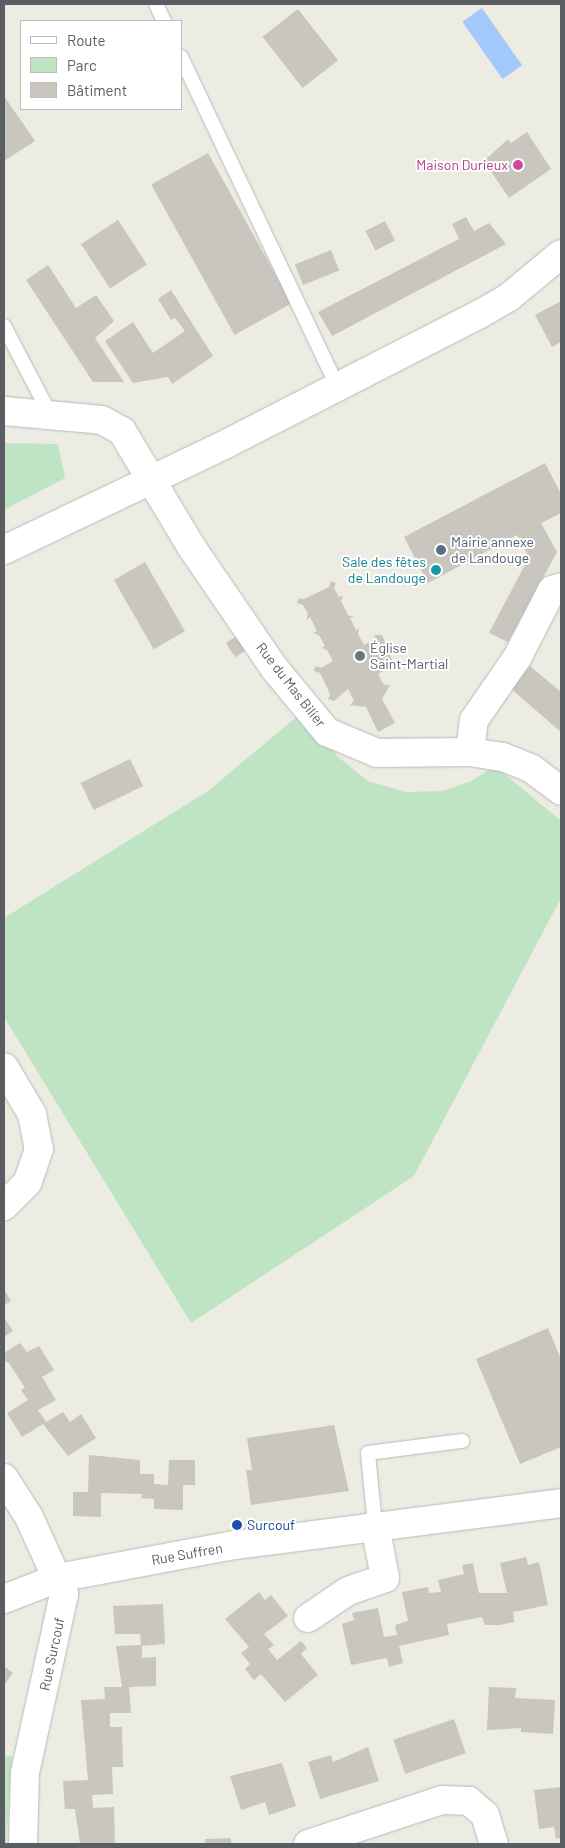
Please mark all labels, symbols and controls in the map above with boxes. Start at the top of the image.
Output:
legend [20,20,182,110]
text: Route [67,31,106,49]
text: Parc [67,56,97,74]
text: Bâtiment [67,81,127,99]
place label: Maison Durieux [416,157,508,173]
marker: Maison Durieux [512,159,524,171]
place label: Mairie annexe de Landouge [451,534,534,566]
marker: Mairie annexe de Landouge [435,544,447,556]
place label: Sale des fêtes de Landouge [342,554,426,586]
marker: Sale des fêtes de Landouge [430,564,442,576]
street label: Rue du Mas Bilier [253,639,329,731]
place label: Église Saint-Martial [370,640,448,672]
marker: Église Saint-Martial [354,650,366,662]
place label: Surcouf [247,1517,295,1533]
marker: Surcouf [231,1519,243,1531]
street label: Rue Suffren [150,1539,224,1569]
street label: Rue Surcouf [36,1616,68,1692]

